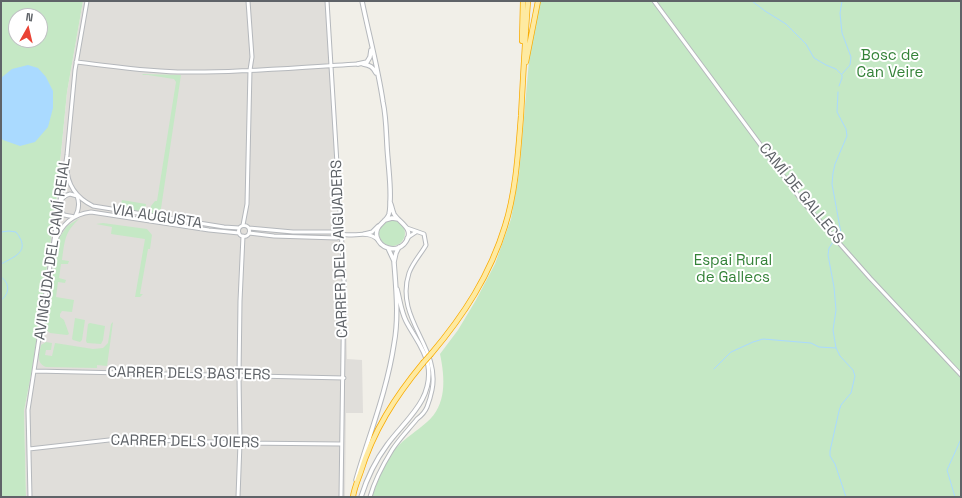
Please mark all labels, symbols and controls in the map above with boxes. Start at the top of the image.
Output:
north arrow [8,8,48,48]
text: N [25,10,34,25]
park label: Bosc de Can Veire [857,47,923,82]
street label: CAMÍ DE GALLECS [755,140,847,248]
street label: AVINGUDA DEL CAMÍ REIAL [31,157,75,341]
street label: CARRER DELS AIGUADERS [328,159,352,339]
street label: VIA AUGUSTA [111,201,203,233]
park label: Espai Rural de Gallecs [694,252,772,287]
street label: CARRER DELS BASTERS [107,364,271,384]
street label: CARRER DELS JOIERS [110,432,260,452]

